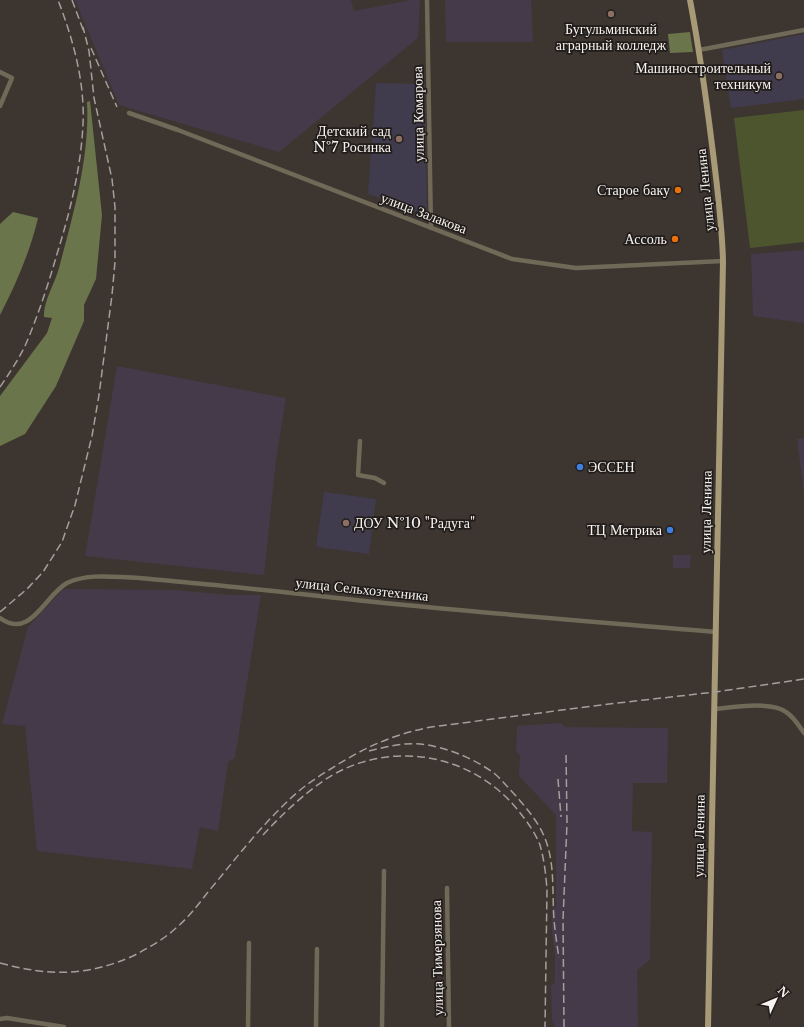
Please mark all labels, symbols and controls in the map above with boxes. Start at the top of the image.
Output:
marker: Бугульминский аграрный колледж [606,9,616,19]
place label: Бугульминский аграрный колледж [556,20,666,54]
place label: Машиностроительный техникум [635,59,771,93]
street label: улица Комарова [408,65,428,162]
marker: Машиностроительный техникум [774,71,784,81]
place label: Детский сад №7 Росинка [313,122,392,156]
marker: Детский сад №7 Росинка [394,134,404,144]
street label: улица Ленина [692,147,718,232]
place label: Старое баку [597,181,670,199]
marker: Старое баку [673,185,683,195]
street label: улица Залакова [378,188,470,238]
place label: Ассоль [625,230,667,248]
marker: Ассоль [670,234,680,244]
place label: ЭССЕН [588,458,635,476]
marker: ЭССЕН [575,462,585,472]
street label: улица Ленина [696,470,716,554]
place label: ДОУ №10 "Радуга" [354,514,475,532]
marker: ДОУ №10 "Радуга" [341,518,351,528]
place label: ТЦ Метрика [587,521,663,539]
marker: ТЦ Метрика [665,525,675,535]
street label: улица Сельхозтехника [295,573,430,605]
street label: улица Ленина [689,794,709,878]
street label: улица Тимерзянова [427,899,447,1016]
north arrow [756,979,796,1019]
text: N [775,983,792,1001]

